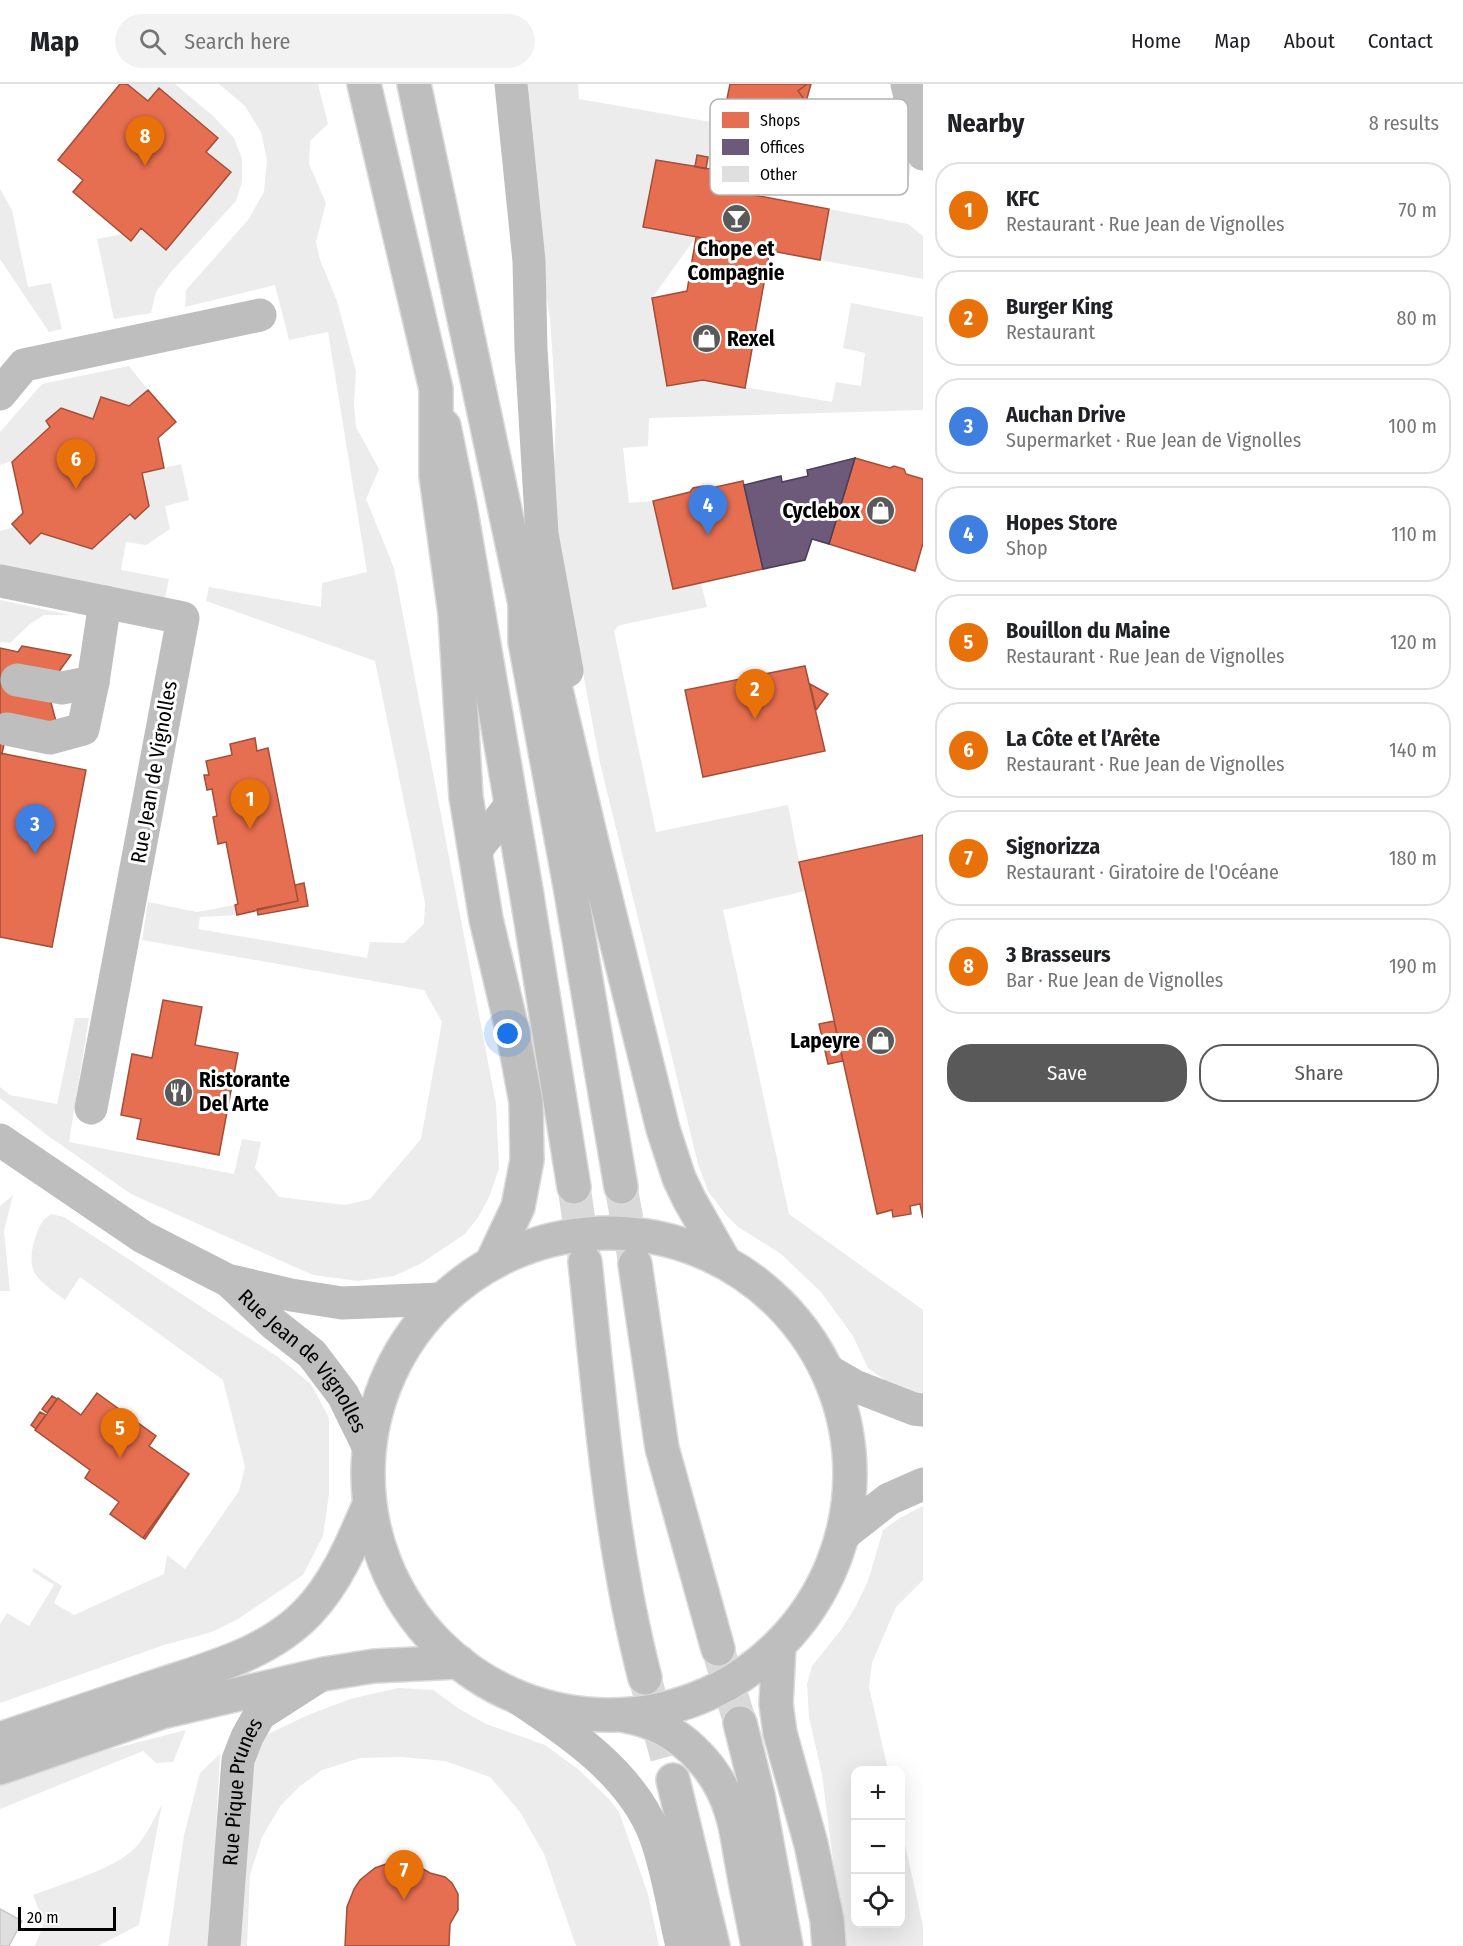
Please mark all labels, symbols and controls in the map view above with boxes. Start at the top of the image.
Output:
search box [115,14,535,68]
text: Map [30,25,79,58]
icon: search [136,25,169,58]
text: Search here [184,28,290,55]
text: Home [1131,28,1181,54]
text: Map [1214,28,1251,54]
text: About [1284,28,1335,54]
text: Contact [1368,28,1433,54]
legend [710,99,908,195]
text: Nearby [947,108,1024,139]
text: Shops [760,111,800,130]
text: 8 results [1369,111,1439,135]
pin: 8 [126,116,164,166]
text: Offices [760,138,805,157]
text: Other [760,165,798,184]
text: KFC [1006,185,1040,212]
text: 1 [964,198,973,222]
text: 70 m [1399,198,1437,222]
bar icon: Chope et Compagnie [720,202,752,234]
text: Restaurant · Rue Jean de Vignolles [1006,212,1285,236]
place label: Chope et Compagnie [688,236,785,286]
text: Burger King [1006,293,1113,320]
text: 2 [964,306,973,330]
text: 80 m [1397,306,1437,330]
text: Restaurant [1006,320,1095,344]
shop icon: Rexel [690,323,722,355]
place label: Rexel [727,326,775,352]
text: Auchan Drive [1006,401,1126,428]
text: 3 [964,414,973,438]
text: 100 m [1388,414,1437,438]
text: Supermarket · Rue Jean de Vignolles [1006,428,1301,452]
pin: 6 [56,440,96,489]
pin: 4 [688,486,728,535]
shop icon: Cyclebox [865,495,897,527]
place label: Cyclebox [783,498,861,524]
text: Hopes Store [1006,509,1117,536]
text: 4 [963,522,974,546]
text: 110 m [1391,522,1437,546]
text: Shop [1006,536,1048,560]
text: Bouillon du Maine [1006,617,1170,644]
text: 5 [964,630,973,654]
text: 120 m [1390,630,1437,654]
text: Restaurant · Rue Jean de Vignolles [1006,644,1285,668]
pin: 2 [736,670,774,719]
street label: Rue Jean de Vignolles [125,679,183,865]
text: La Côte et l’Arête [1006,725,1160,752]
text: 6 [963,738,974,762]
text: 140 m [1389,738,1437,762]
text: Restaurant · Rue Jean de Vignolles [1006,752,1285,776]
pin: 1 [230,780,270,829]
pin: 3 [15,804,54,854]
text: Signorizza [1006,833,1100,860]
text: 7 [964,846,973,870]
text: 180 m [1389,846,1437,870]
text: Restaurant · Giratoire de l'Océane [1006,860,1279,884]
text: 3 Brasseurs [1006,941,1111,968]
text: 8 [963,954,974,978]
text: 190 m [1389,954,1437,978]
text: Bar · Rue Jean de Vignolles [1006,968,1223,992]
your location [493,1019,522,1048]
shop icon: Lapeyre [865,1025,897,1057]
place label: Lapeyre [790,1028,860,1054]
button: Save [947,1044,1187,1102]
button: Share [1199,1044,1439,1102]
place label: Ristorante Del Arte [199,1067,290,1117]
restaurant icon: Ristorante Del Arte [162,1076,194,1108]
street label: Rue Jean de Vignolles [233,1284,372,1437]
pin: 5 [100,1408,140,1458]
street label: Rue Pique Prunes [217,1713,268,1867]
map controls [851,1766,905,1928]
button: + [851,1766,905,1820]
button: − [851,1820,905,1874]
pin: 7 [384,1850,424,1900]
button: locate [851,1874,905,1928]
scale bar [18,1904,116,1932]
text: 20 m [27,1908,58,1927]

